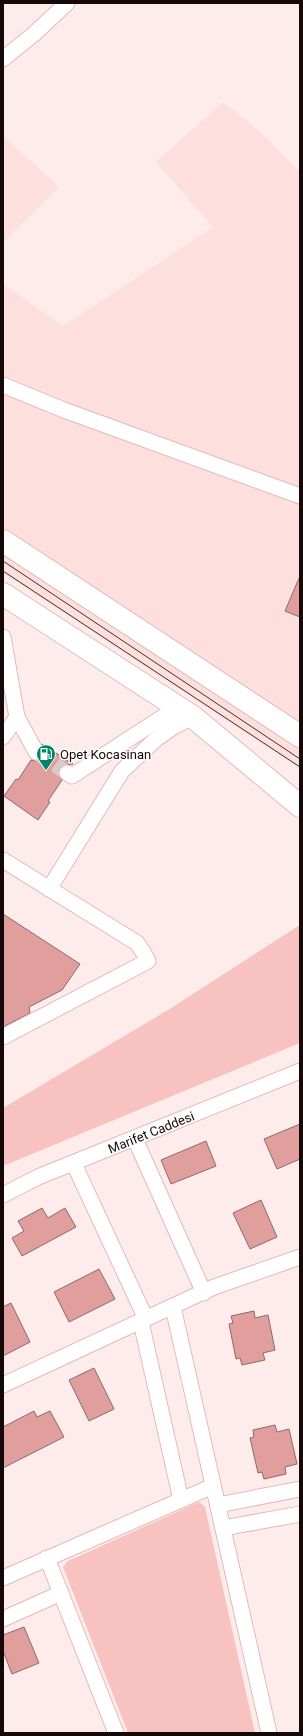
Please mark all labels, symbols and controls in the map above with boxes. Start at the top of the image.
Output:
fuel station icon: Opet Kocasinan [35,743,57,771]
place label: Opet Kocasinan [60,747,151,762]
street label: Marifet Caddesi [106,1108,197,1157]

